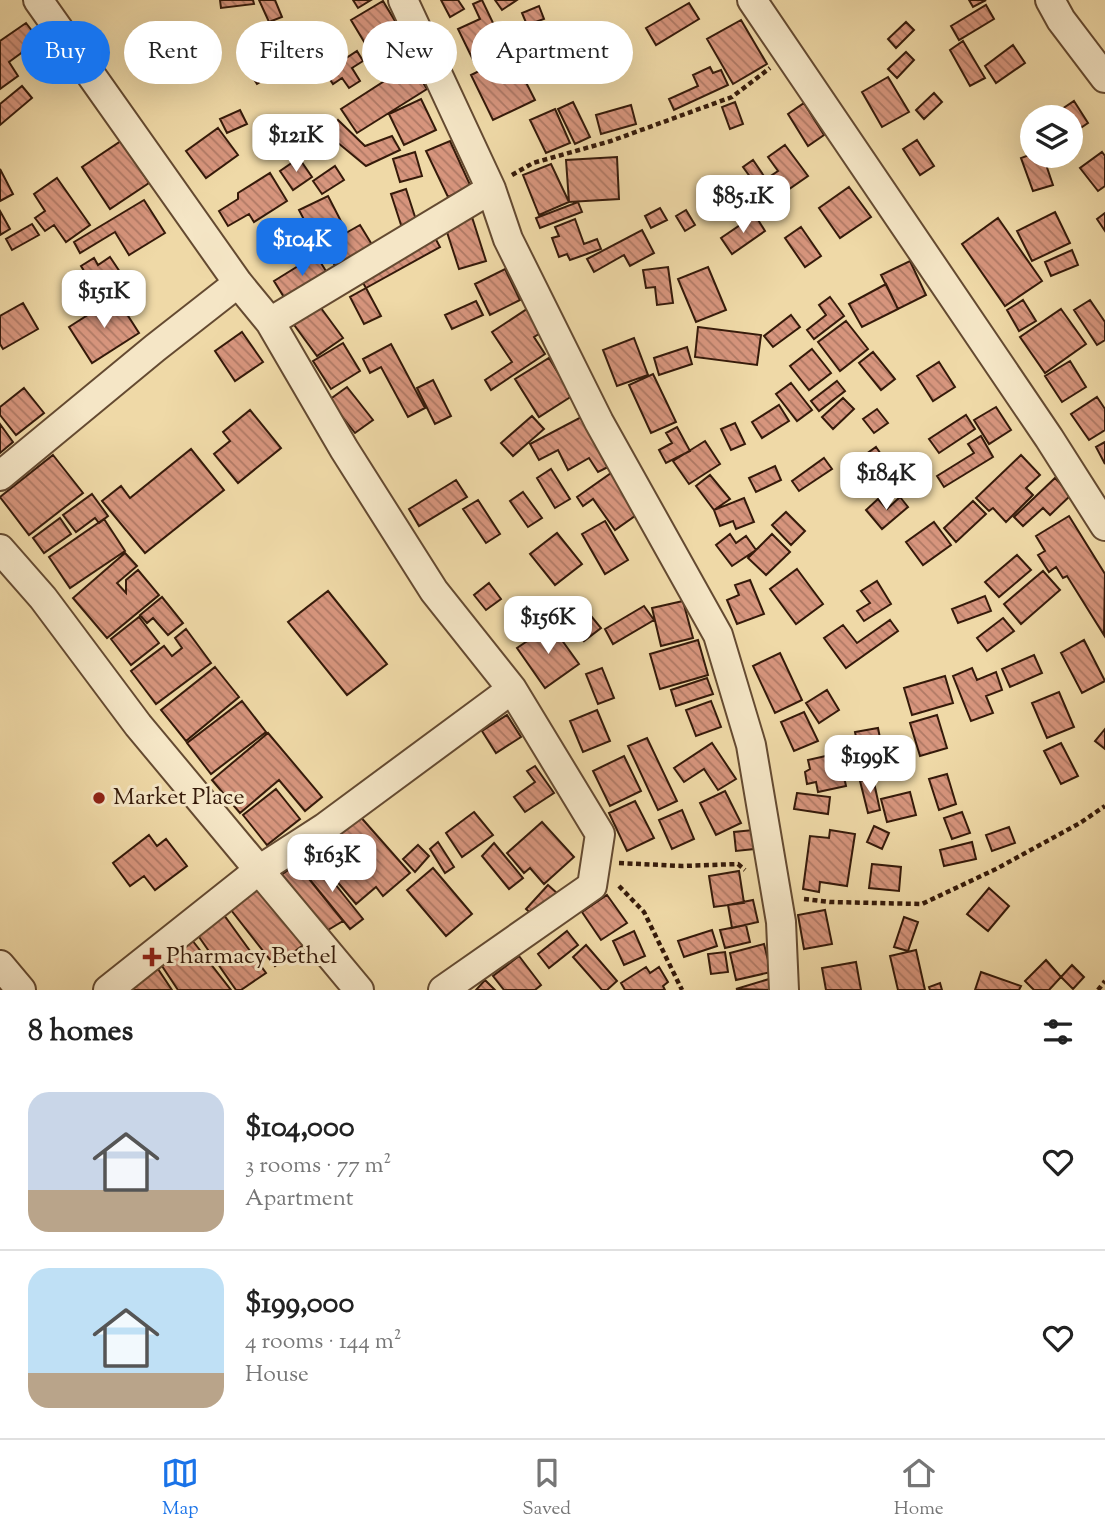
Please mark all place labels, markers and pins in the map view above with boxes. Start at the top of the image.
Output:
pin: $121K [247,114,345,174]
pin: $85.1K [686,176,800,235]
pin: $104K [253,218,351,278]
pin: $151K [55,270,153,330]
pin: $184K [837,452,935,512]
pin: $156K [499,596,597,656]
pin: $199K [821,736,919,795]
place label: Market Place [113,781,245,815]
marker: Market Place [91,790,107,806]
pin: $163K [283,834,381,894]
place label: Pharmacy Bethel [166,940,337,974]
marker: Pharmacy Bethel [144,949,160,965]

